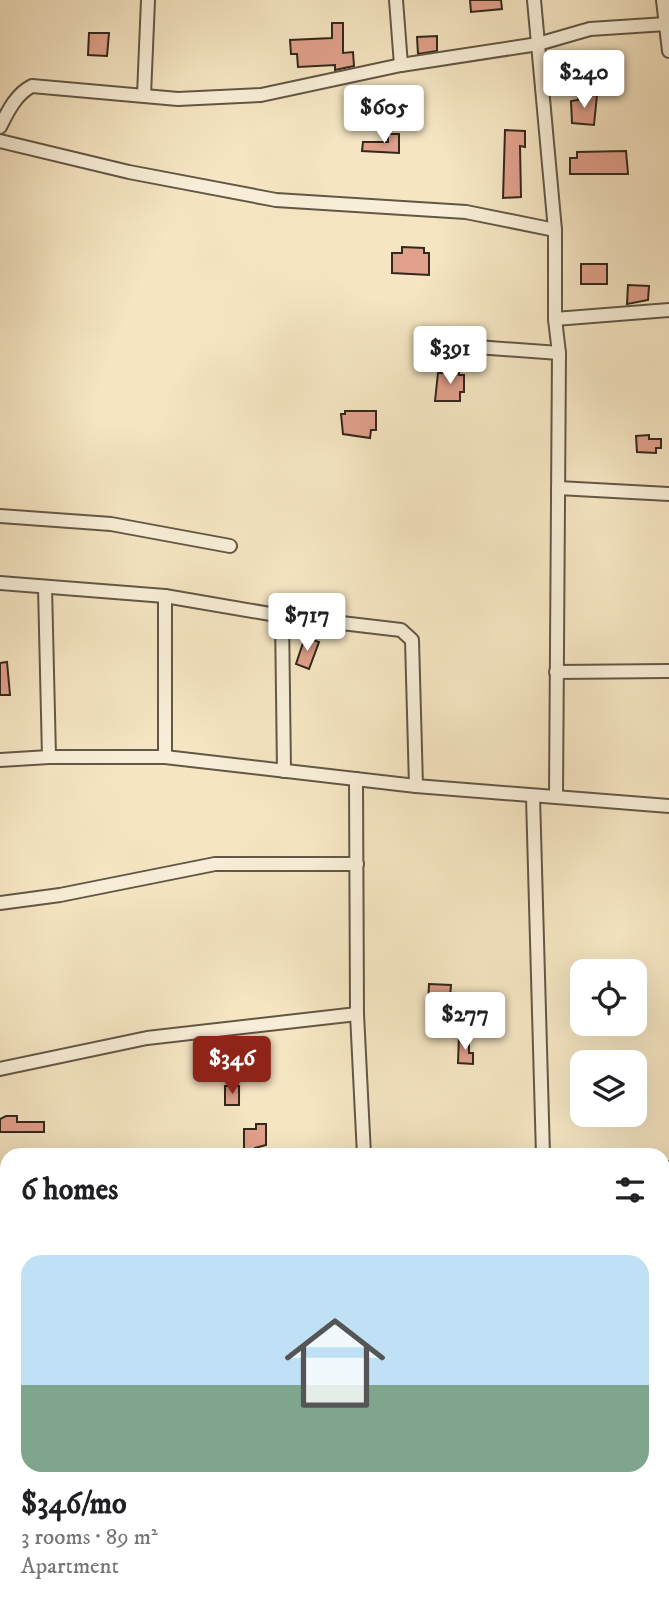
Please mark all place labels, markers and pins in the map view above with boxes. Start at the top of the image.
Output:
pin: $240 [543,50,625,110]
pin: $605 [343,86,425,145]
pin: $391 [409,326,491,386]
pin: $717 [266,594,348,653]
pin: $277 [424,992,506,1052]
pin: $346 [191,1036,273,1096]

